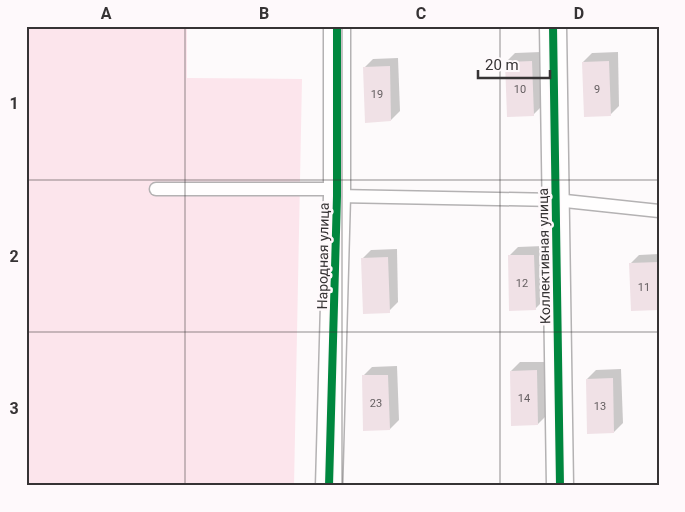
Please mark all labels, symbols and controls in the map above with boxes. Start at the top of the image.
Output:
text: A [101,4,112,23]
text: B [259,4,269,23]
text: C [416,4,426,23]
text: D [574,4,584,23]
scale bar [478,48,550,80]
text: 20 m [485,56,519,74]
house number: 10 [514,83,526,96]
house number: 9 [594,83,600,96]
house number: 19 [371,88,383,101]
text: 1 [9,94,19,113]
street label: Коллективная улица [535,188,553,324]
street label: Народная улица [314,203,332,309]
text: 2 [9,247,19,266]
house number: 12 [516,277,528,290]
house number: 11 [638,281,650,294]
house number: 14 [518,392,530,405]
house number: 23 [370,397,382,410]
text: 3 [9,399,19,418]
house number: 13 [594,400,606,413]

